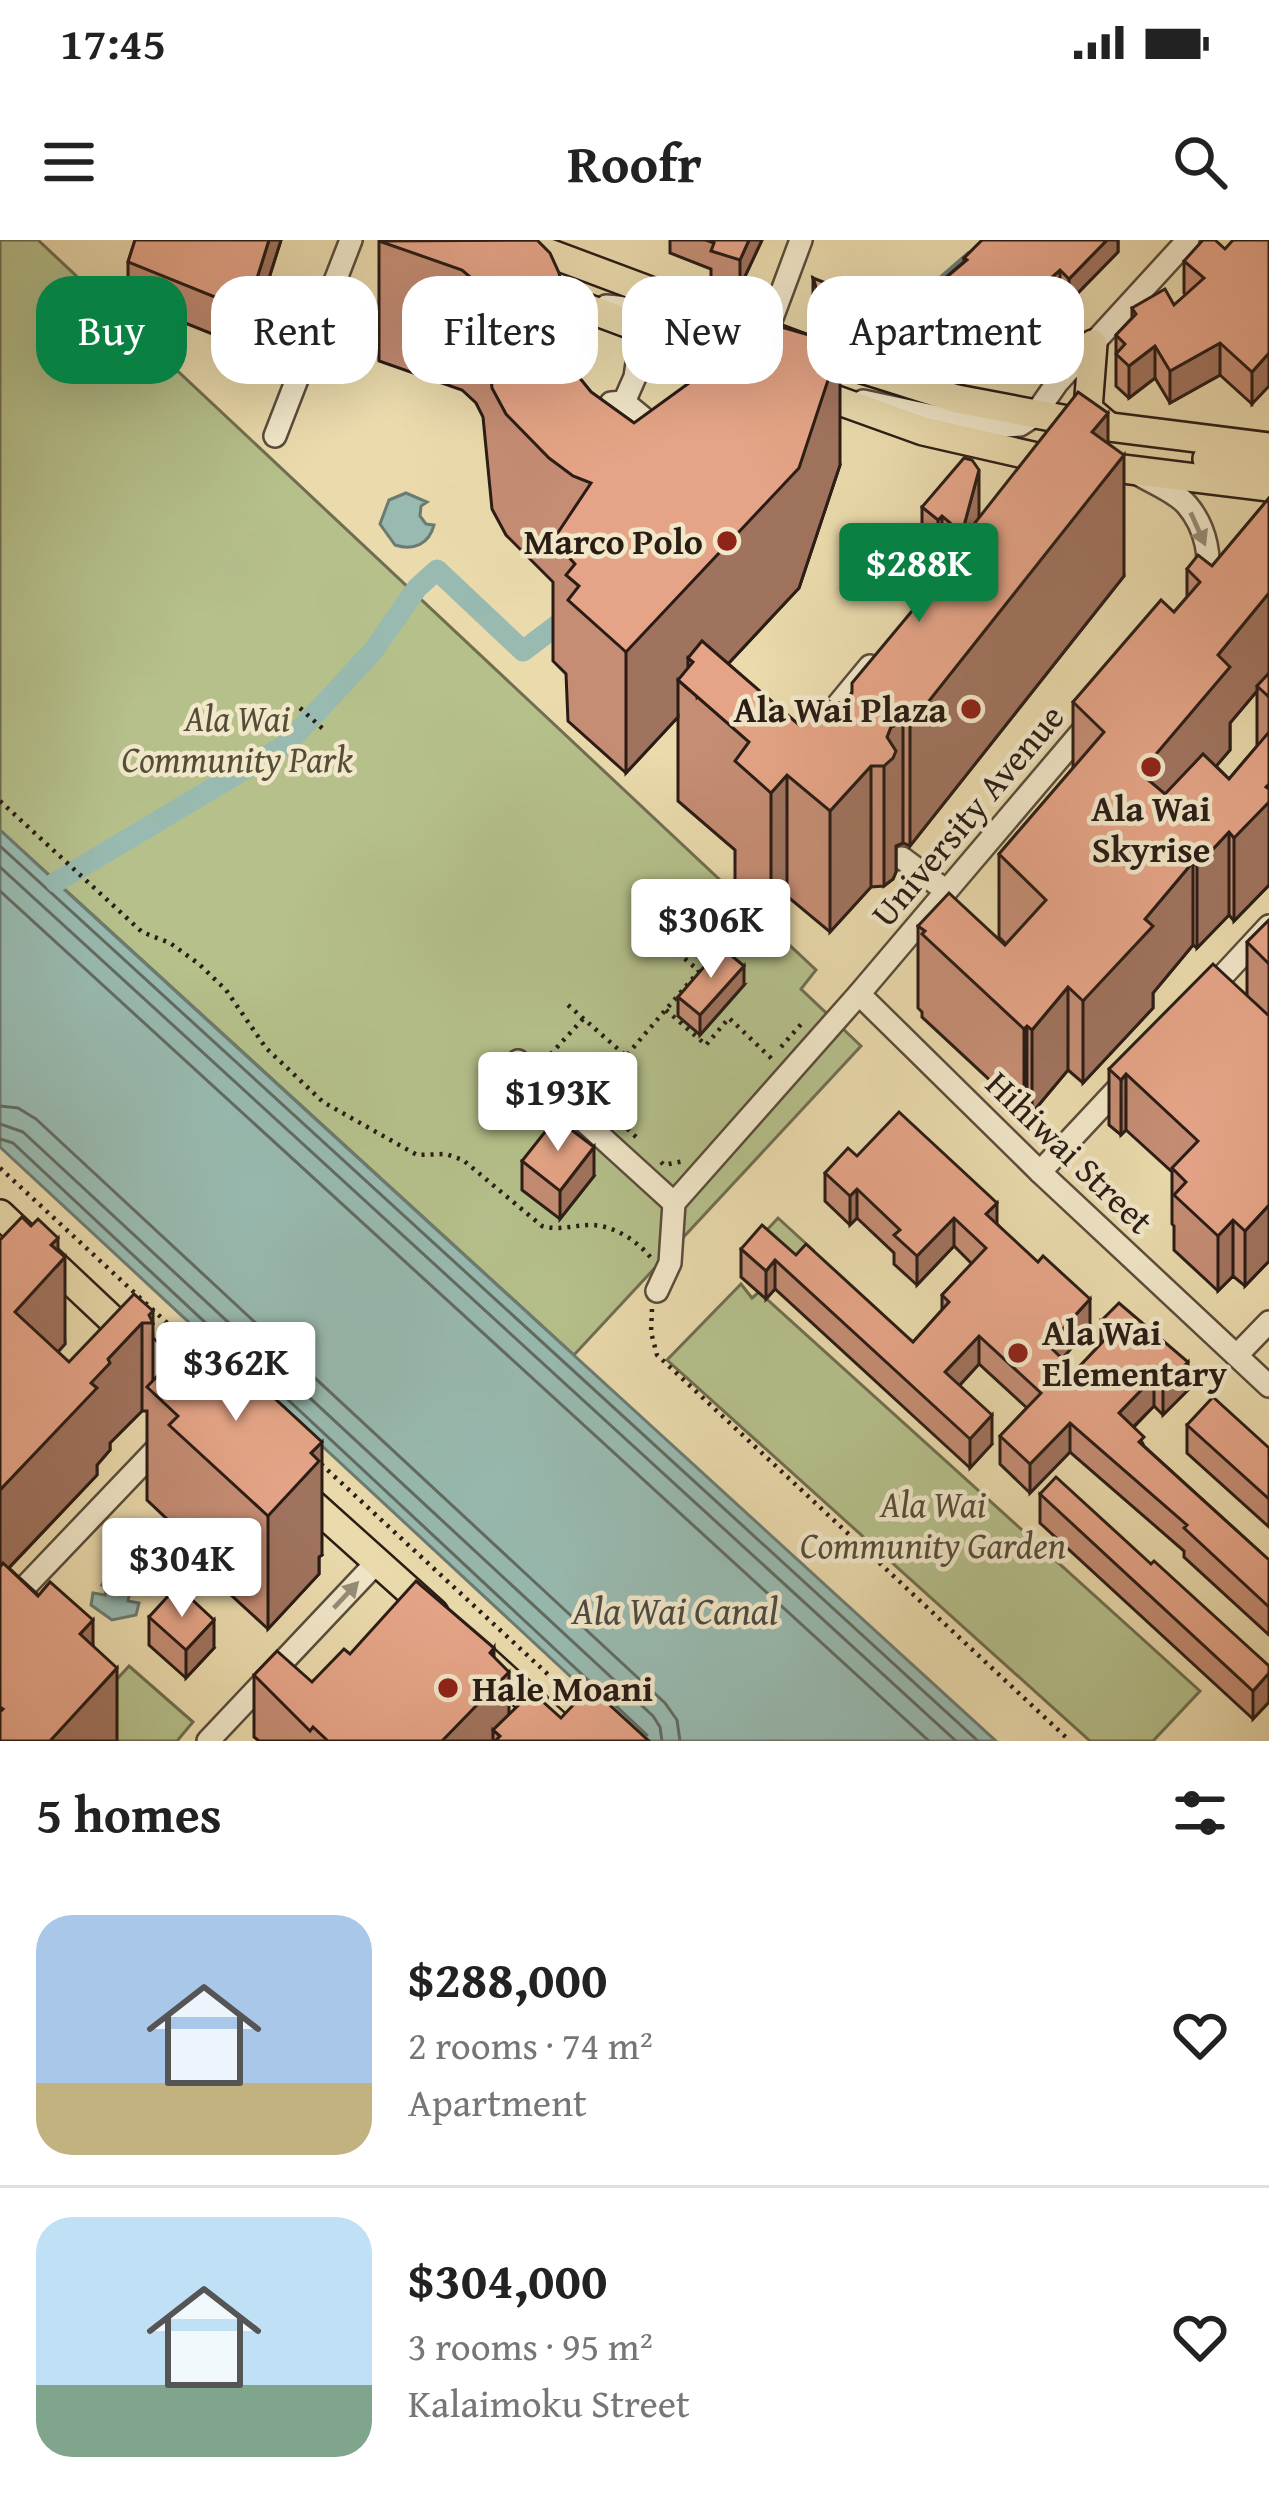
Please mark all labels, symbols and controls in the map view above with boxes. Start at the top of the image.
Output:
text: 17:45 [60,10,166,75]
text: Roofr [567,123,702,202]
icon: menu [36,129,102,195]
icon: search [1167,129,1233,195]
chip: Buy [36,276,187,384]
chip: Rent [211,276,378,384]
chip: Filters [402,276,598,384]
chip: New [622,276,783,384]
chip: Apartment [807,276,1084,384]
one-way arrow [1189,512,1209,547]
place label: Marco Polo [523,514,703,567]
pin: $288K [835,523,1003,625]
marker: Marco Polo [714,528,740,554]
text: $288K [866,533,972,590]
place label: Ala Wai Plaza [734,682,948,735]
park label: Ala Wai Community Park [121,691,353,785]
street label: University Avenue [857,692,1076,938]
marker: Ala Wai Plaza [958,696,984,722]
marker: Ala Wai Skyrise [1138,754,1164,780]
place label: Ala Wai Skyrise [1091,781,1211,875]
pin: $306K [627,879,795,981]
text: $306K [658,889,764,946]
pin: $193K [474,1052,642,1154]
street label: Hihiwai Street [974,1058,1166,1246]
text: $193K [505,1062,611,1119]
place label: Ala Wai Elementary [1042,1305,1228,1399]
pin: $362K [152,1322,320,1424]
text: $362K [183,1332,289,1389]
marker: Ala Wai Elementary [1005,1340,1031,1366]
park label: Ala Wai Community Garden [800,1477,1066,1571]
pin: $304K [98,1518,266,1620]
text: $304K [129,1528,235,1585]
one-way arrow [332,1581,360,1610]
water label: Ala Wai Canal [571,1581,778,1638]
place label: Hale Moani [472,1661,653,1714]
marker: Hale Moani [435,1675,461,1701]
text: 5 homes [36,1776,222,1851]
icon: filters [1167,1780,1233,1846]
text: $288,000 [408,1941,607,2016]
icon: home [132,1963,276,2107]
icon: heart [1167,2002,1233,2068]
text: 2 rooms · 74 m² [408,2016,653,2073]
text: Apartment [408,2073,587,2130]
text: $304,000 [408,2242,607,2317]
icon: home [132,2265,276,2409]
icon: heart [1167,2304,1233,2370]
text: 3 rooms · 95 m² [408,2317,653,2374]
text: Kalaimoku Street [408,2374,690,2431]

